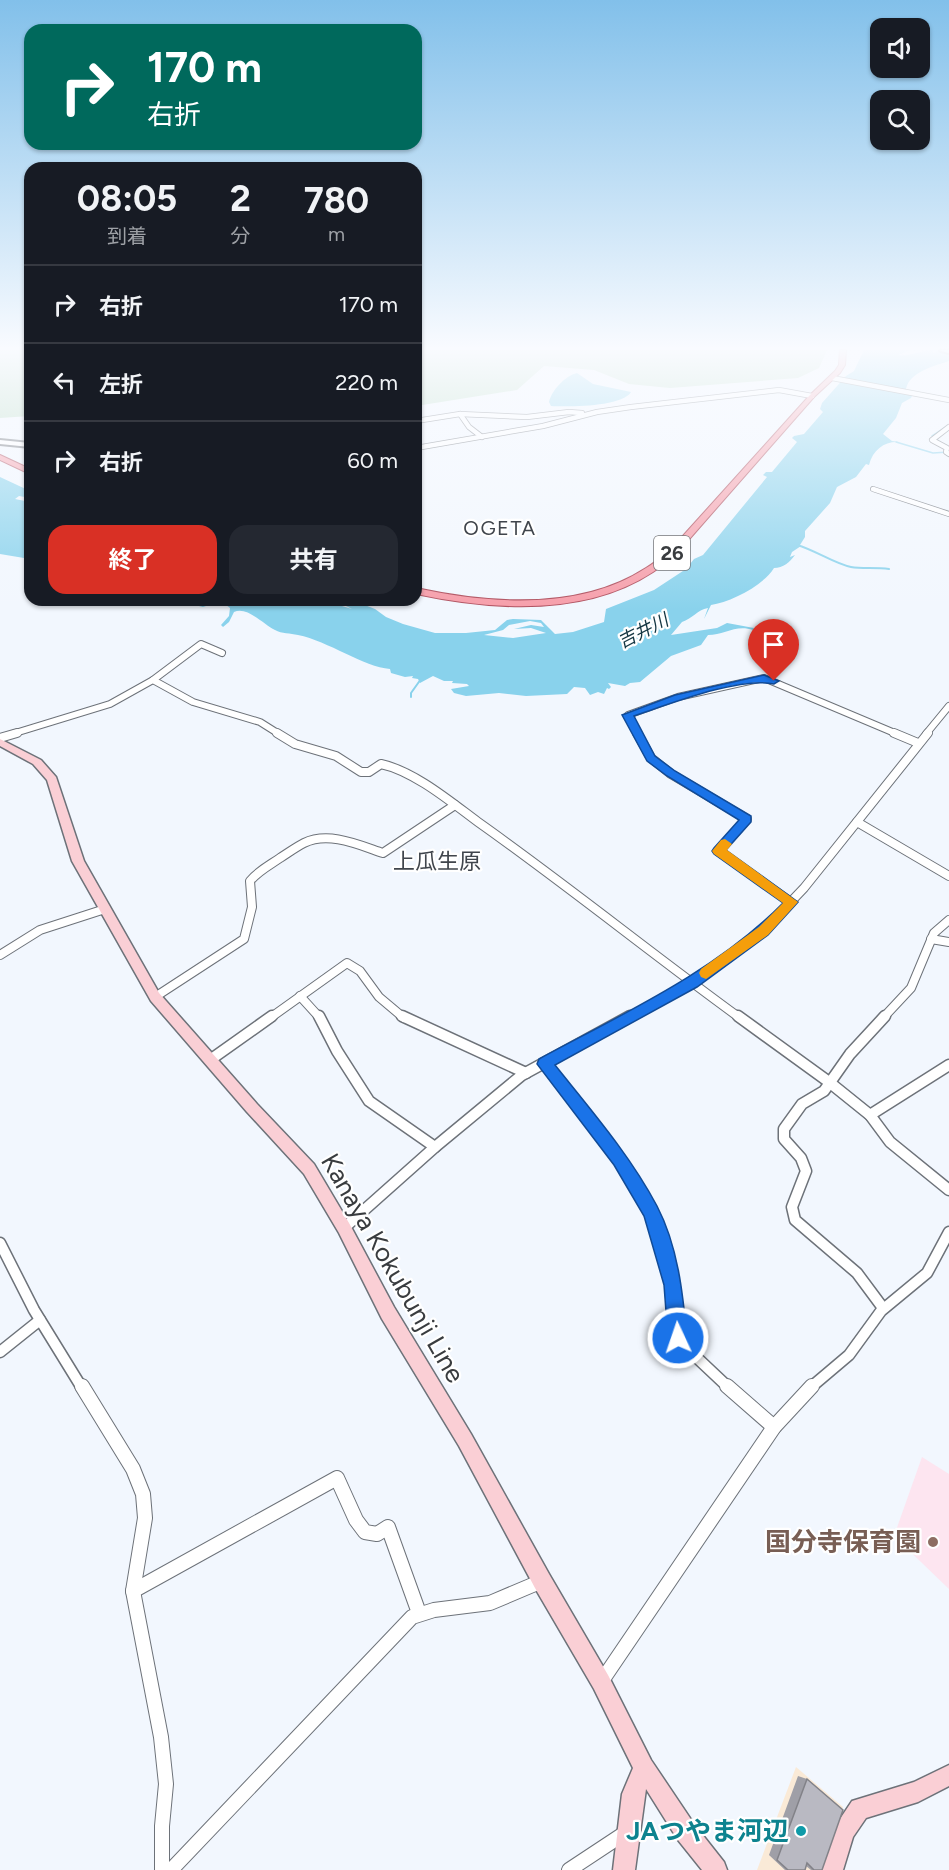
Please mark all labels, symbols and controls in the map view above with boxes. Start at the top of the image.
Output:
map controls [870,18,930,150]
button: sound [870,18,930,78]
text: 170 m [147,42,262,93]
icon: right [48,48,126,126]
button: search [870,90,930,150]
text: 右折 [147,98,201,131]
text: 08:05 [77,177,177,220]
text: 2 [230,177,251,220]
text: 780 [304,179,369,222]
text: m [328,222,345,246]
text: 到着 [107,224,147,248]
text: 分 [231,224,251,248]
icon: right [48,288,81,321]
text: 170 m [339,291,398,318]
text: 右折 [99,293,143,320]
icon: left [48,366,81,399]
text: 220 m [335,369,398,396]
text: 左折 [99,371,143,398]
icon: right [48,444,81,477]
text: 60 m [347,447,398,474]
text: 右折 [99,449,143,476]
district label: OGETA [463,516,537,540]
button: 終了 [48,525,217,594]
button: 共有 [229,525,398,594]
road number: 26 [654,536,690,570]
water label: 吉井川 [614,608,674,653]
pin [748,619,799,681]
icon: arrive [757,628,790,661]
district label: 上瓜生原 [393,848,481,875]
street label: Kanaya Kokubunji Line [314,1148,472,1388]
position arrow [646,1306,710,1370]
place label: 国分寺保育園 [765,1526,921,1558]
marker: 国分寺保育園 [926,1535,940,1549]
place label: JAつやま河辺 [626,1815,789,1847]
marker: JAつやま河辺 [794,1824,808,1838]

